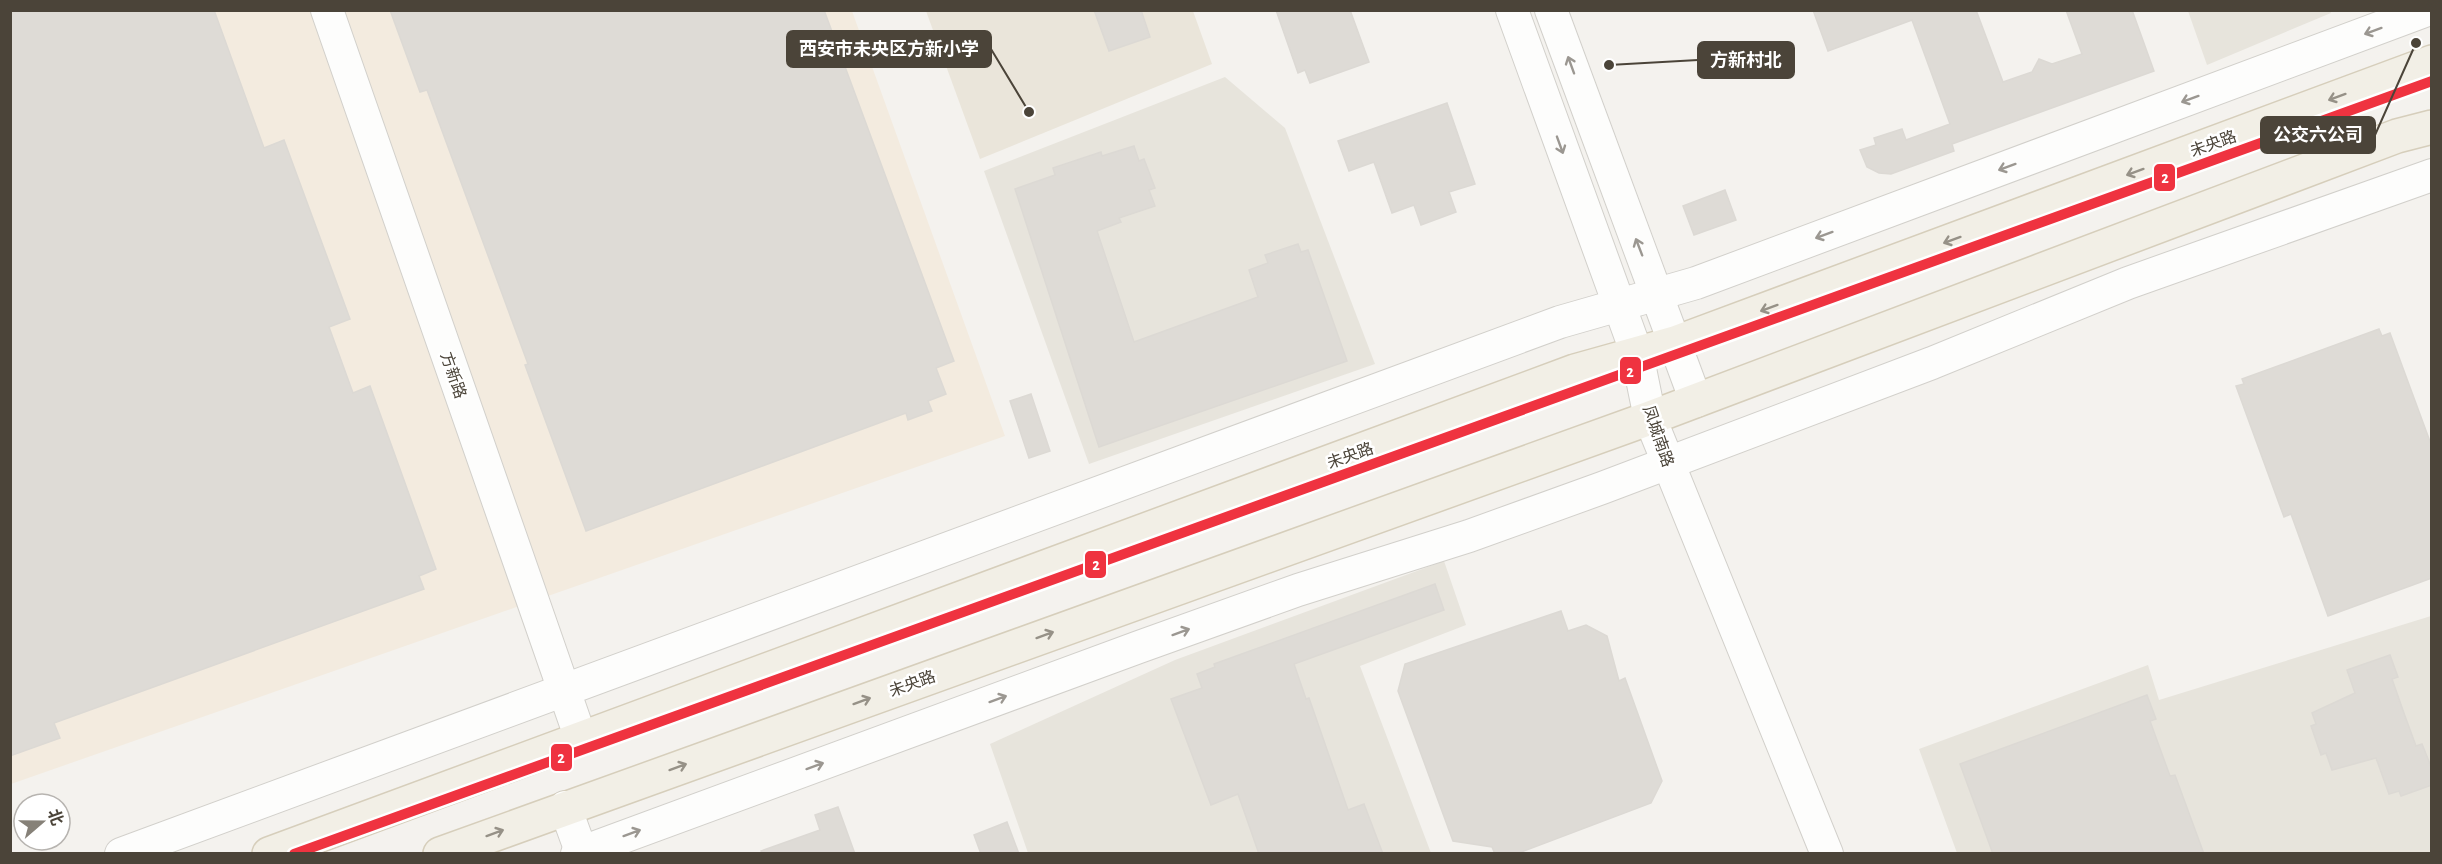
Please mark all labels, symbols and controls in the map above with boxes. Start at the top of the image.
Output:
one-way arrow [2364,26,2382,37]
callout: 西安市未央区方新小学 [787,31,991,67]
text: 西安市未央区方新小学 [799,39,979,59]
callout: 方新村北 [1698,42,1794,78]
text: 方新村北 [1710,50,1782,70]
one-way arrow [1565,56,1576,74]
one-way arrow [2328,92,2347,103]
one-way arrow [2181,94,2200,105]
callout: 公交六公司 [2261,117,2375,153]
text: 公交六公司 [2273,125,2363,145]
street label: 未央路 [2188,127,2239,160]
one-way arrow [1556,135,1567,154]
one-way arrow [1998,162,2017,173]
line badge: 2 [2153,163,2176,192]
one-way arrow [2126,167,2145,178]
text: 2 [2161,170,2169,186]
one-way arrow [1816,230,1834,241]
one-way arrow [1943,235,1962,246]
one-way arrow [1633,238,1644,257]
one-way arrow [1760,303,1779,314]
street label: 方新路 [438,350,469,401]
line badge: 2 [1619,356,1642,385]
text: 2 [1626,364,1634,380]
street label: 凤城南路 [1640,403,1677,469]
street label: 未央路 [1325,439,1376,472]
line badge: 2 [1084,550,1107,579]
text: 2 [1092,557,1100,573]
one-way arrow [1171,625,1190,636]
one-way arrow [1035,629,1054,640]
street label: 未央路 [887,667,938,700]
one-way arrow [988,692,1007,703]
one-way arrow [852,694,871,705]
line badge: 2 [550,743,573,772]
text: 2 [557,750,565,766]
one-way arrow [668,760,687,771]
one-way arrow [805,760,824,771]
north arrow [12,792,72,852]
text: 北 [45,807,66,827]
one-way arrow [485,827,504,838]
one-way arrow [622,827,641,838]

